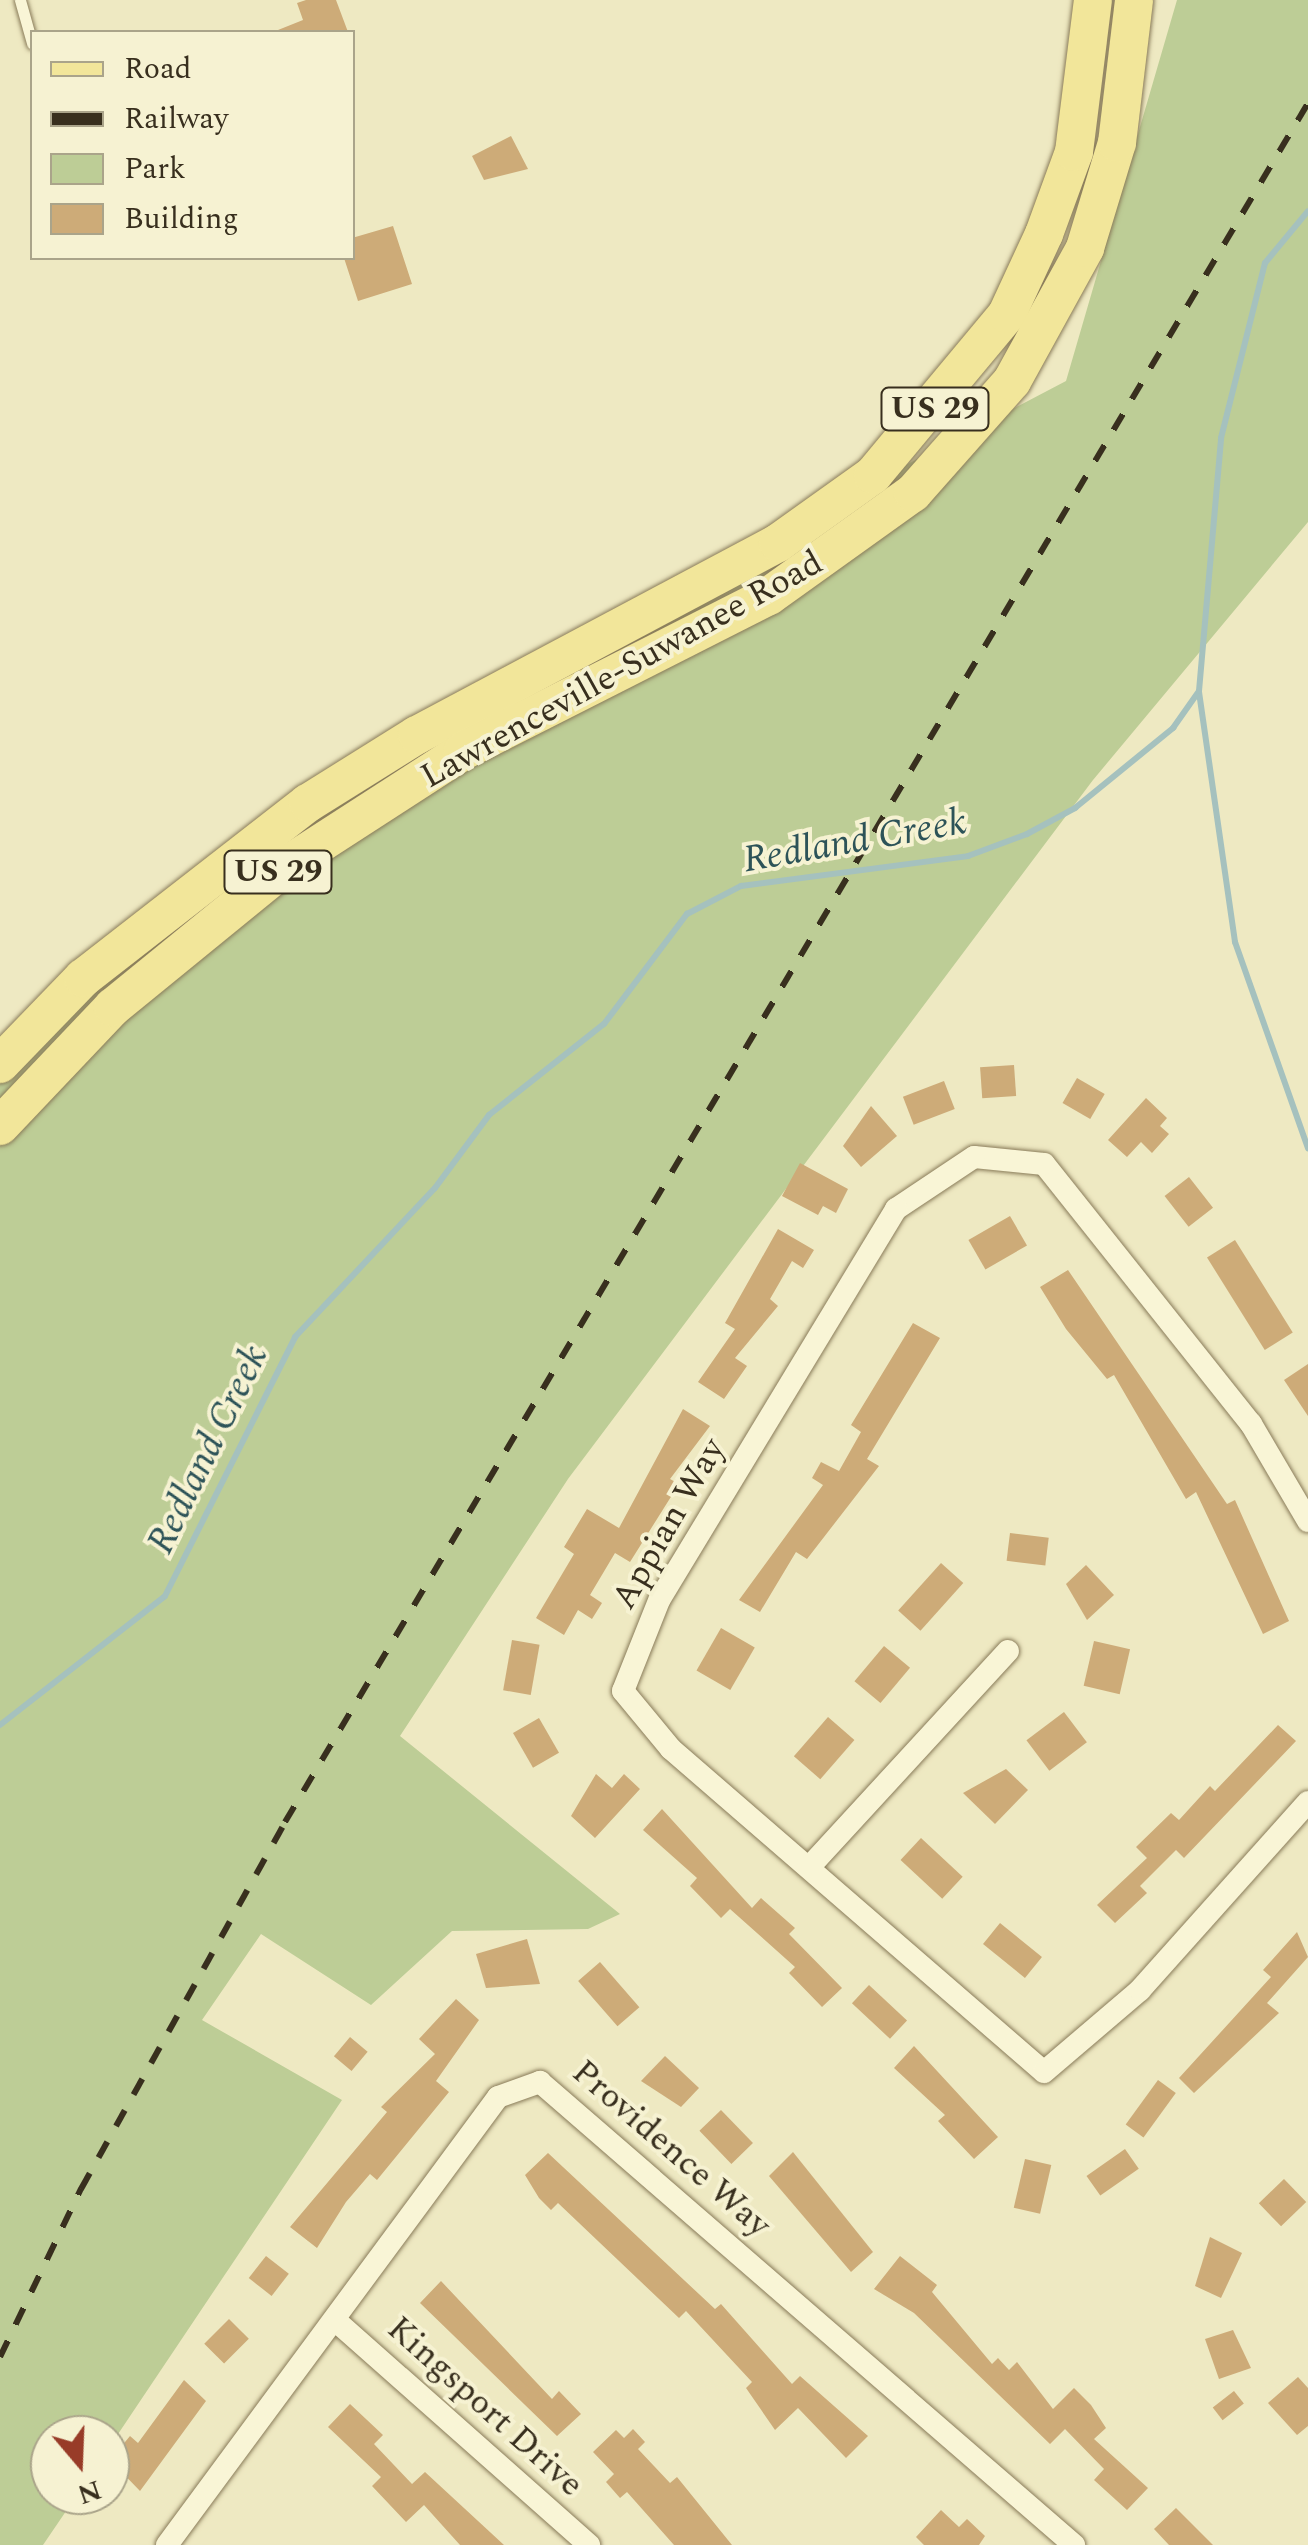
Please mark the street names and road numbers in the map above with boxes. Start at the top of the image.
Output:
road number: US 29 [880,382,990,436]
street label: Lawrenceville-Suwanee Road [414,542,830,798]
road number: US 29 [223,845,333,899]
street label: Appian Way [603,1431,735,1617]
street label: Providence Way [563,2051,779,2247]
street label: Kingsport Drive [378,2308,592,2506]

